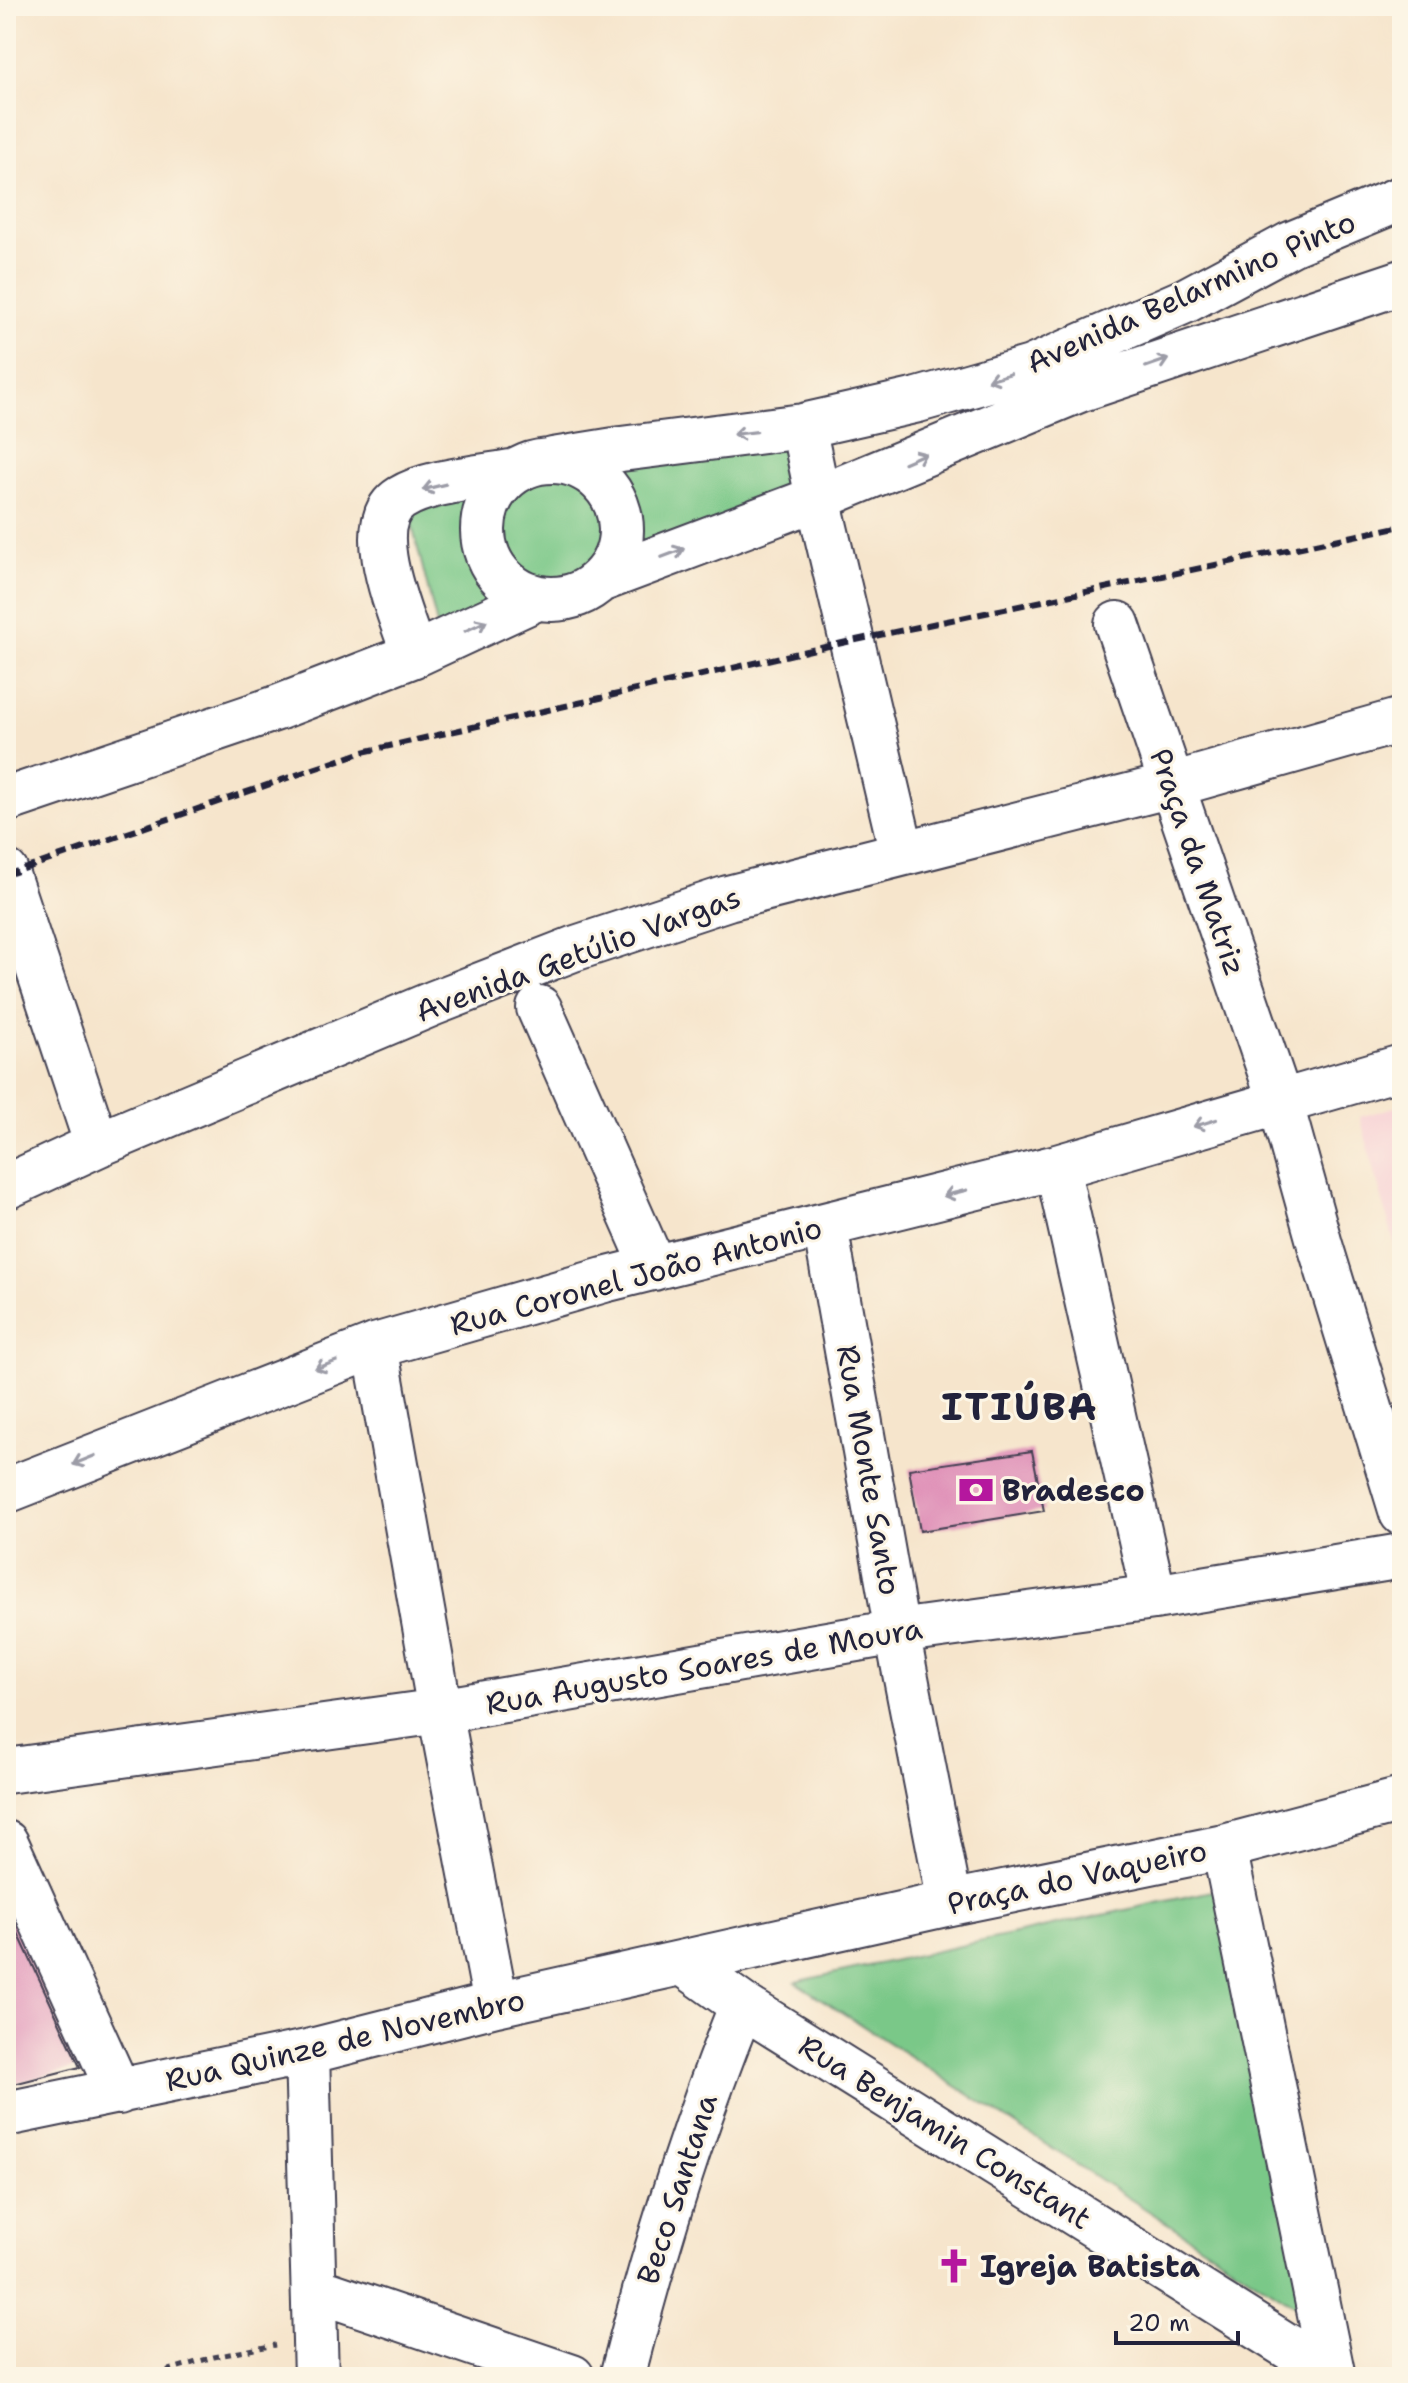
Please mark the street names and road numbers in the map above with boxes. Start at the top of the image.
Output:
street label: Avenida Belarmino Pinto [1020,201,1362,383]
street label: Praça da Matriz [1140,743,1256,981]
street label: Avenida Getúlio Vargas [410,876,746,1032]
street label: Rua Coronel João Antonio [446,1207,826,1345]
street label: Rua Monte Santo [827,1342,911,1598]
street label: Rua Augusto Soares de Moura [483,1607,926,1725]
street label: Praça do Vaqueiro [943,1829,1211,1925]
street label: Rua Quinze de Novembro [161,1979,529,2101]
street label: Rua Benjamin Constant [791,2025,1099,2239]
street label: Beco Santana [627,2088,727,2289]

